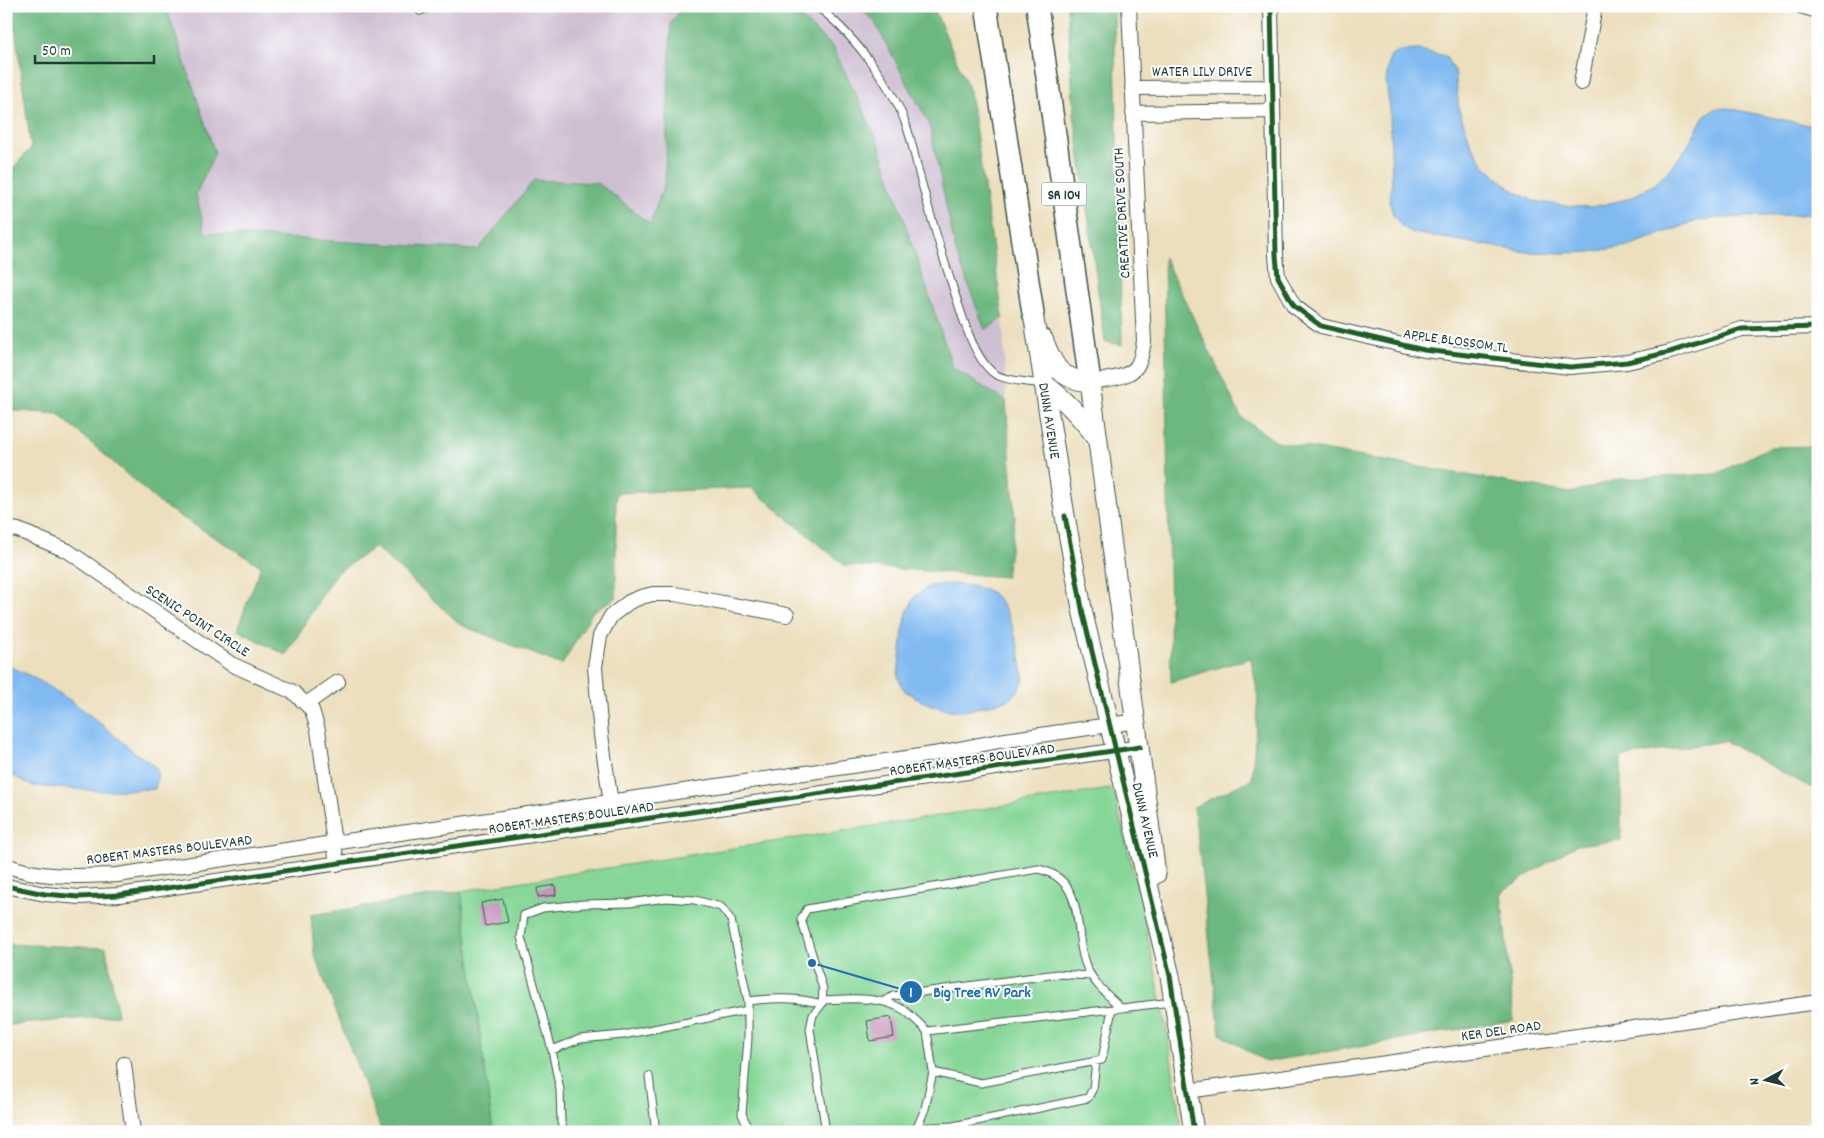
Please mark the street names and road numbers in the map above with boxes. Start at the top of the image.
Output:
street label: WATER LILY DRIVE [1152,62,1252,84]
street label: CREATIVE DRIVE SOUTH [1109,147,1137,279]
road number: SR 104 [1042,182,1086,205]
street label: APPLE BLOSSOM TL [1402,324,1510,360]
street label: DUNN AVENUE [1031,381,1065,461]
street label: SCENIC POINT CIRCLE [140,580,254,664]
street label: ROBERT MASTERS BOULEVARD [888,738,1057,783]
street label: DUNN AVENUE [1125,781,1163,861]
street label: ROBERT MASTERS BOULEVARD [487,796,656,841]
street label: ROBERT MASTERS BOULEVARD [85,830,254,872]
street label: KER DEL ROAD [1460,1015,1543,1048]

